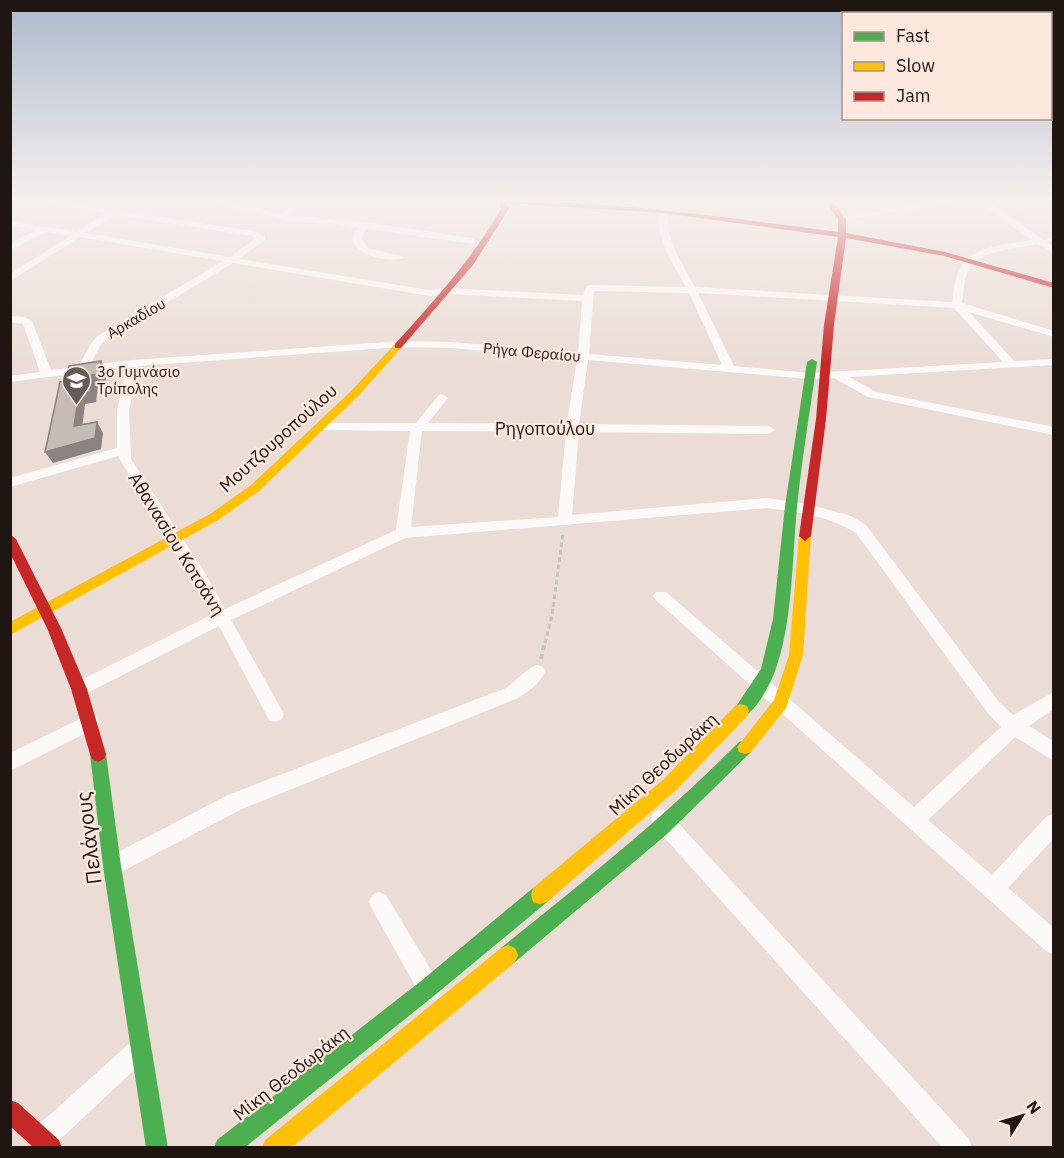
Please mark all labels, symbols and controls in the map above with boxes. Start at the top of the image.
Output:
legend [842,12,1052,120]
text: Fast [896,24,930,47]
text: Slow [896,54,935,77]
text: Jam [896,84,931,107]
street label: Αρκαδίου [103,294,169,342]
street label: Ρήγα Φεραίου [483,338,581,366]
place label: 3ο Γυμνάσιο Τρίπολης [97,362,180,398]
school or university icon: 3ο Γυμνάσιο Τρίπολης [60,364,92,406]
street label: Μουτζουροπούλου [214,379,342,497]
street label: Ρηγοπούλου [495,417,595,440]
street label: Αθανασίου Κοτσάνη [124,468,230,620]
street label: Μίκη Θεοδωράκη [604,708,722,820]
street label: Πελάγους [68,790,108,886]
street label: Μίκη Θεοδωράκη [228,1021,354,1125]
north arrow [992,1086,1052,1146]
text: N [1023,1096,1045,1118]

